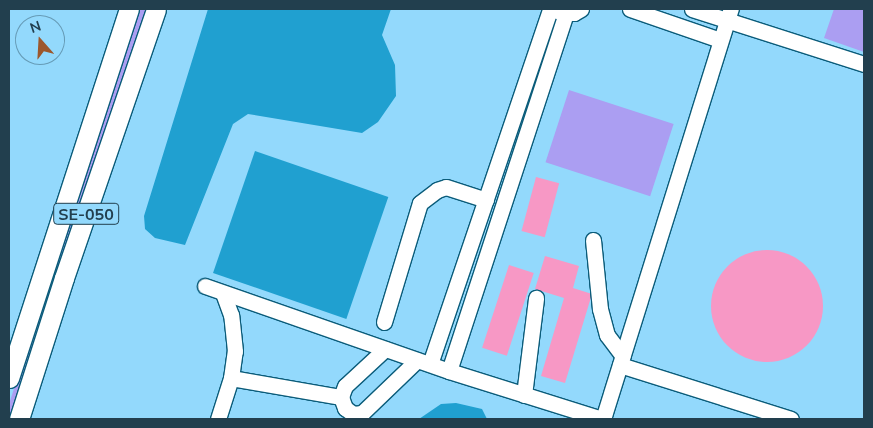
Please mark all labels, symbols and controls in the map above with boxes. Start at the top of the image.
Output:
north arrow [15,15,65,65]
text: N [28,17,43,37]
road number: SE-050 [52,200,120,228]

